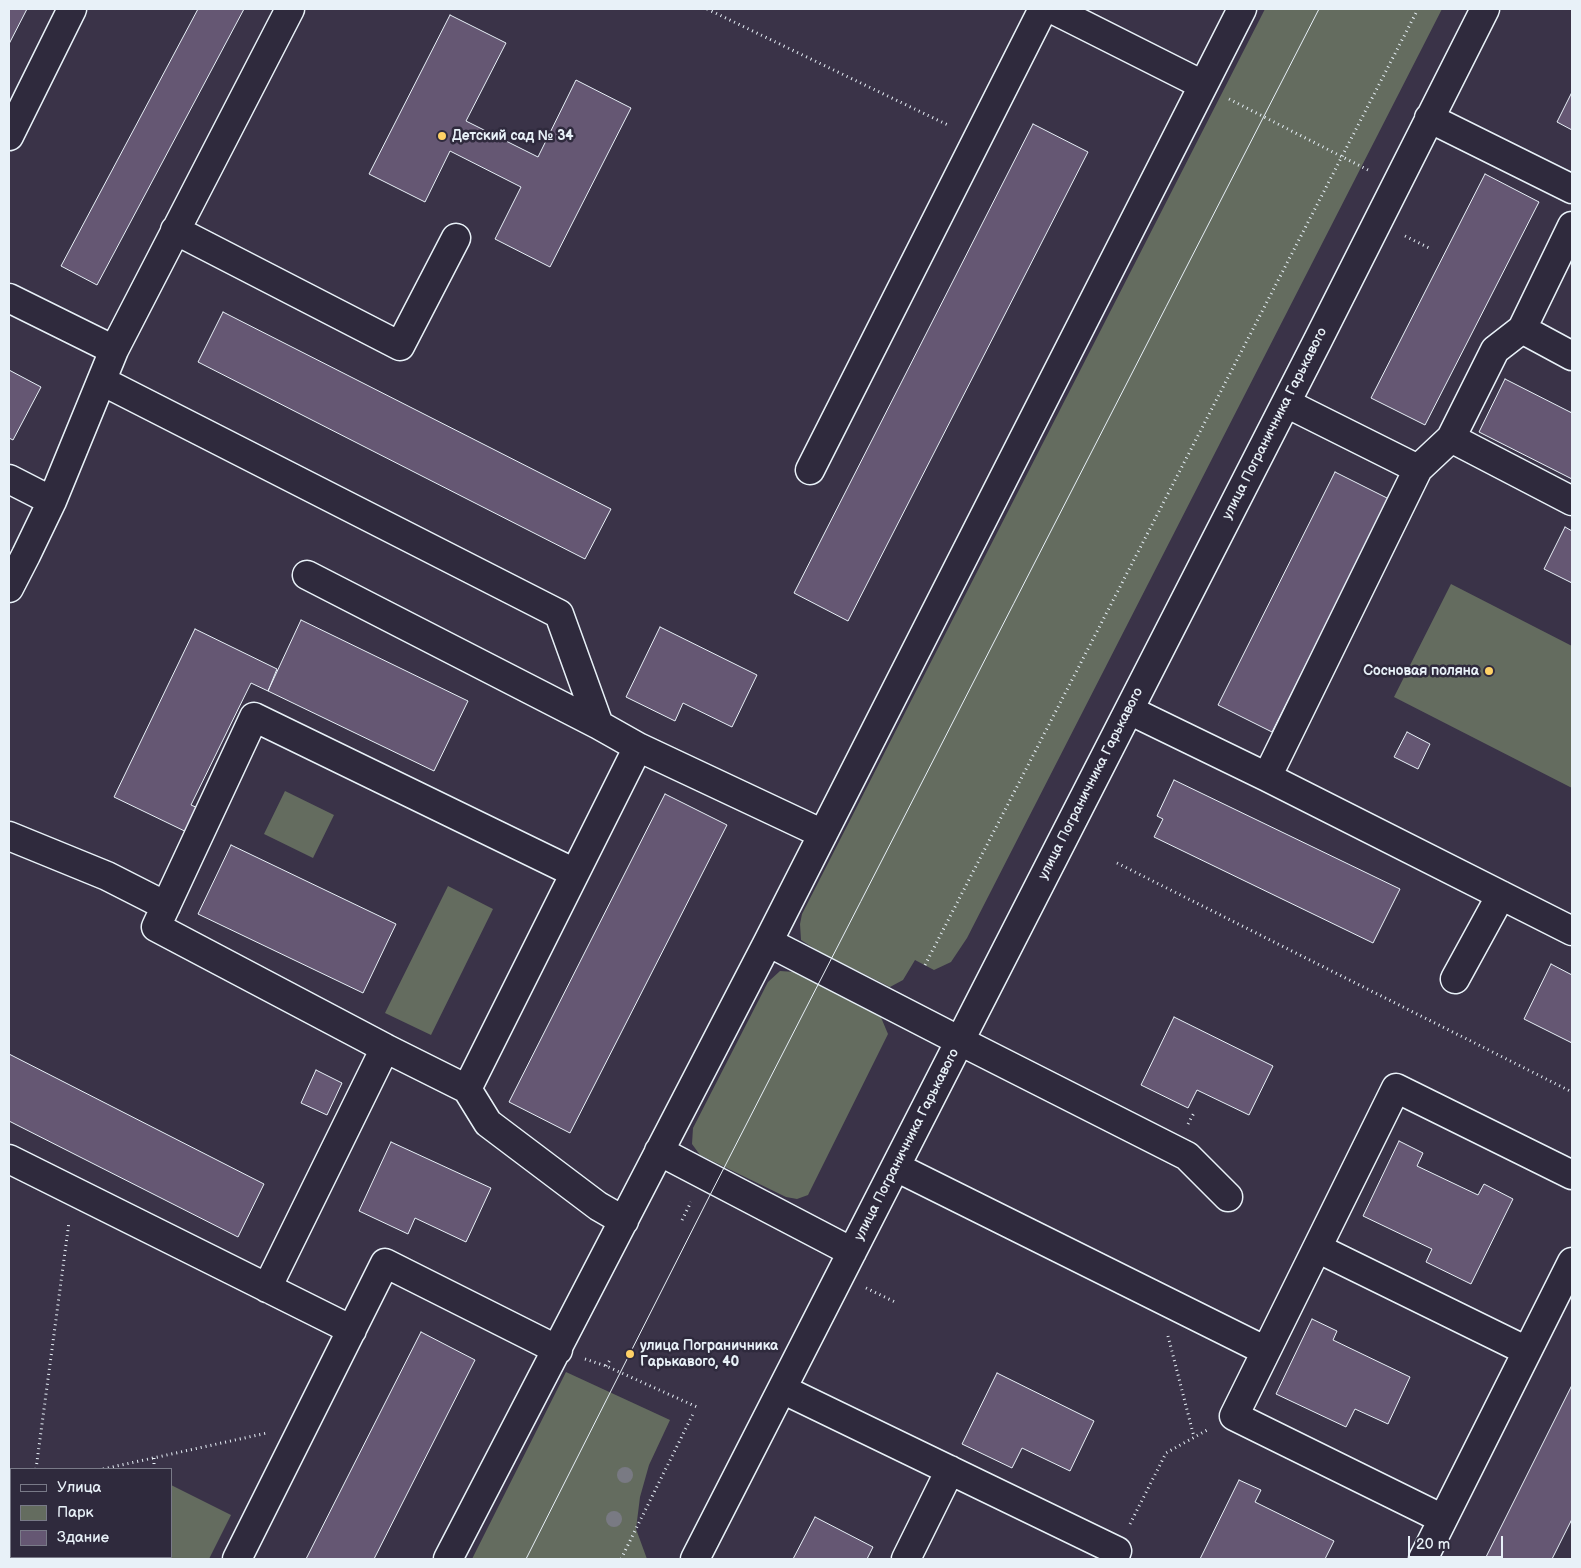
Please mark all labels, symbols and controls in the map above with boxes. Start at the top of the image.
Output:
place label: Детский сад № 34 [452,128,574,144]
marker: Детский сад № 34 [436,130,448,142]
street label: улица Пограничника Гарькавого [1219,325,1331,523]
place label: Сосновая поляна [1363,663,1479,679]
marker: Сосновая поляна [1483,665,1495,677]
street label: улица Пограничника Гарькавого [1035,685,1147,883]
street label: улица Пограничника Гарькавого [851,1046,963,1244]
place label: улица Пограничника Гарькавого, 40 [640,1338,778,1370]
marker: улица Пограничника Гарькавого, 40 [624,1348,636,1360]
legend [10,1468,172,1558]
text: Улица [57,1478,101,1497]
text: Парк [57,1503,94,1522]
scale bar [1411,1526,1506,1558]
text: Здание [57,1528,109,1547]
text: 20 m [1416,1535,1450,1554]

